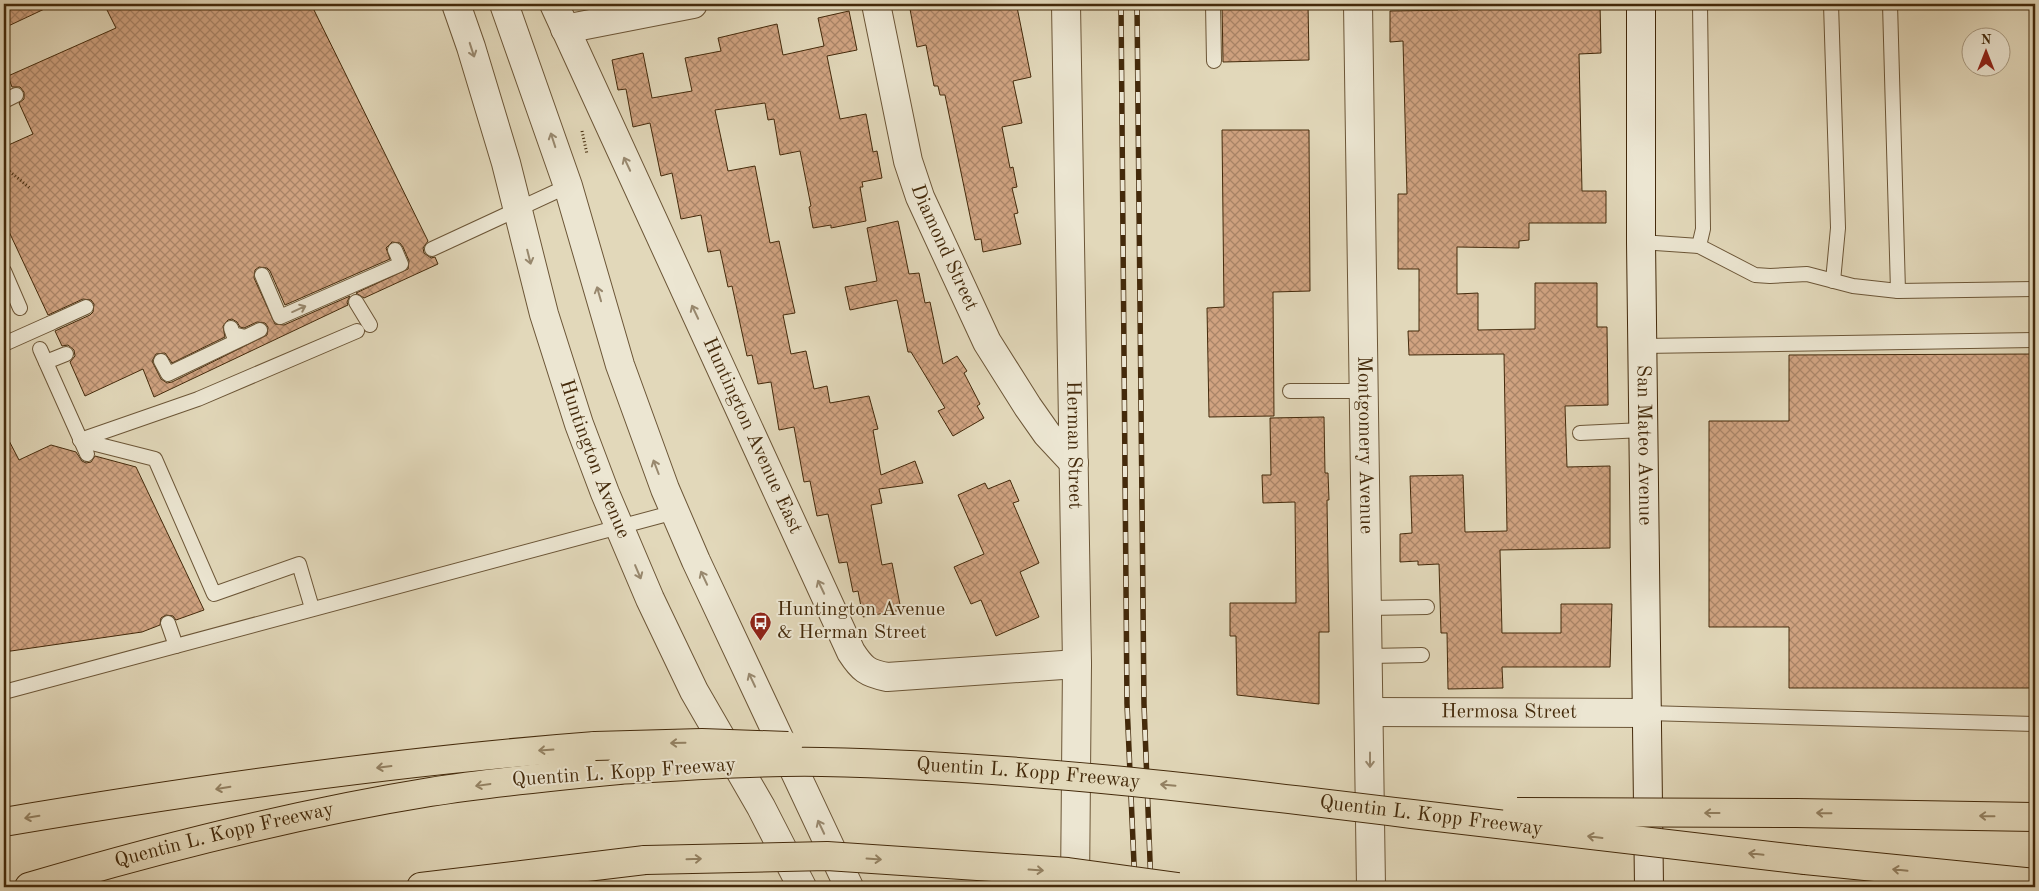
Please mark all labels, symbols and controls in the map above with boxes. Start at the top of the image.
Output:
north arrow [1962,28,2012,78]
text: N [1981,33,1992,47]
one-way arrow [468,41,477,57]
one-way arrow [548,132,557,148]
one-way arrow [622,157,631,172]
street label: Diamond Street [907,182,981,314]
one-way arrow [525,249,534,265]
one-way arrow [593,287,603,303]
one-way arrow [291,303,306,313]
one-way arrow [689,305,699,320]
street label: Huntington Avenue East [698,335,805,537]
street label: Montgomery Avenue [1353,356,1376,534]
street label: San Mateo Avenue [1633,365,1655,525]
street label: Huntington Avenue [556,377,633,542]
street label: Herman Street [1062,381,1084,509]
one-way arrow [651,460,661,475]
one-way arrow [635,565,644,580]
one-way arrow [699,571,708,586]
one-way arrow [815,580,825,595]
place label: Huntington Avenue & Herman Street [777,600,945,643]
bus stop icon: Huntington Avenue & Herman Street [749,610,773,641]
one-way arrow [747,673,756,688]
street label: Hermosa Street [1441,702,1577,723]
one-way arrow [670,738,686,748]
one-way arrow [538,745,554,754]
one-way arrow [1365,752,1375,768]
street label: Quentin L. Kopp Freeway [511,755,737,791]
street label: Quentin L. Kopp Freeway [916,755,1142,793]
one-way arrow [377,762,393,772]
one-way arrow [475,780,491,790]
one-way arrow [1160,781,1176,790]
one-way arrow [216,783,232,793]
street label: Quentin L. Kopp Freeway [1318,793,1544,840]
street label: Quentin L. Kopp Freeway [113,800,336,872]
one-way arrow [1704,808,1720,818]
one-way arrow [1816,809,1832,818]
one-way arrow [1979,811,1995,821]
one-way arrow [24,812,40,822]
one-way arrow [816,820,825,835]
one-way arrow [1587,831,1603,841]
one-way arrow [1749,849,1765,859]
one-way arrow [686,854,702,863]
one-way arrow [866,855,882,864]
one-way arrow [1028,865,1044,874]
one-way arrow [1892,865,1908,874]

